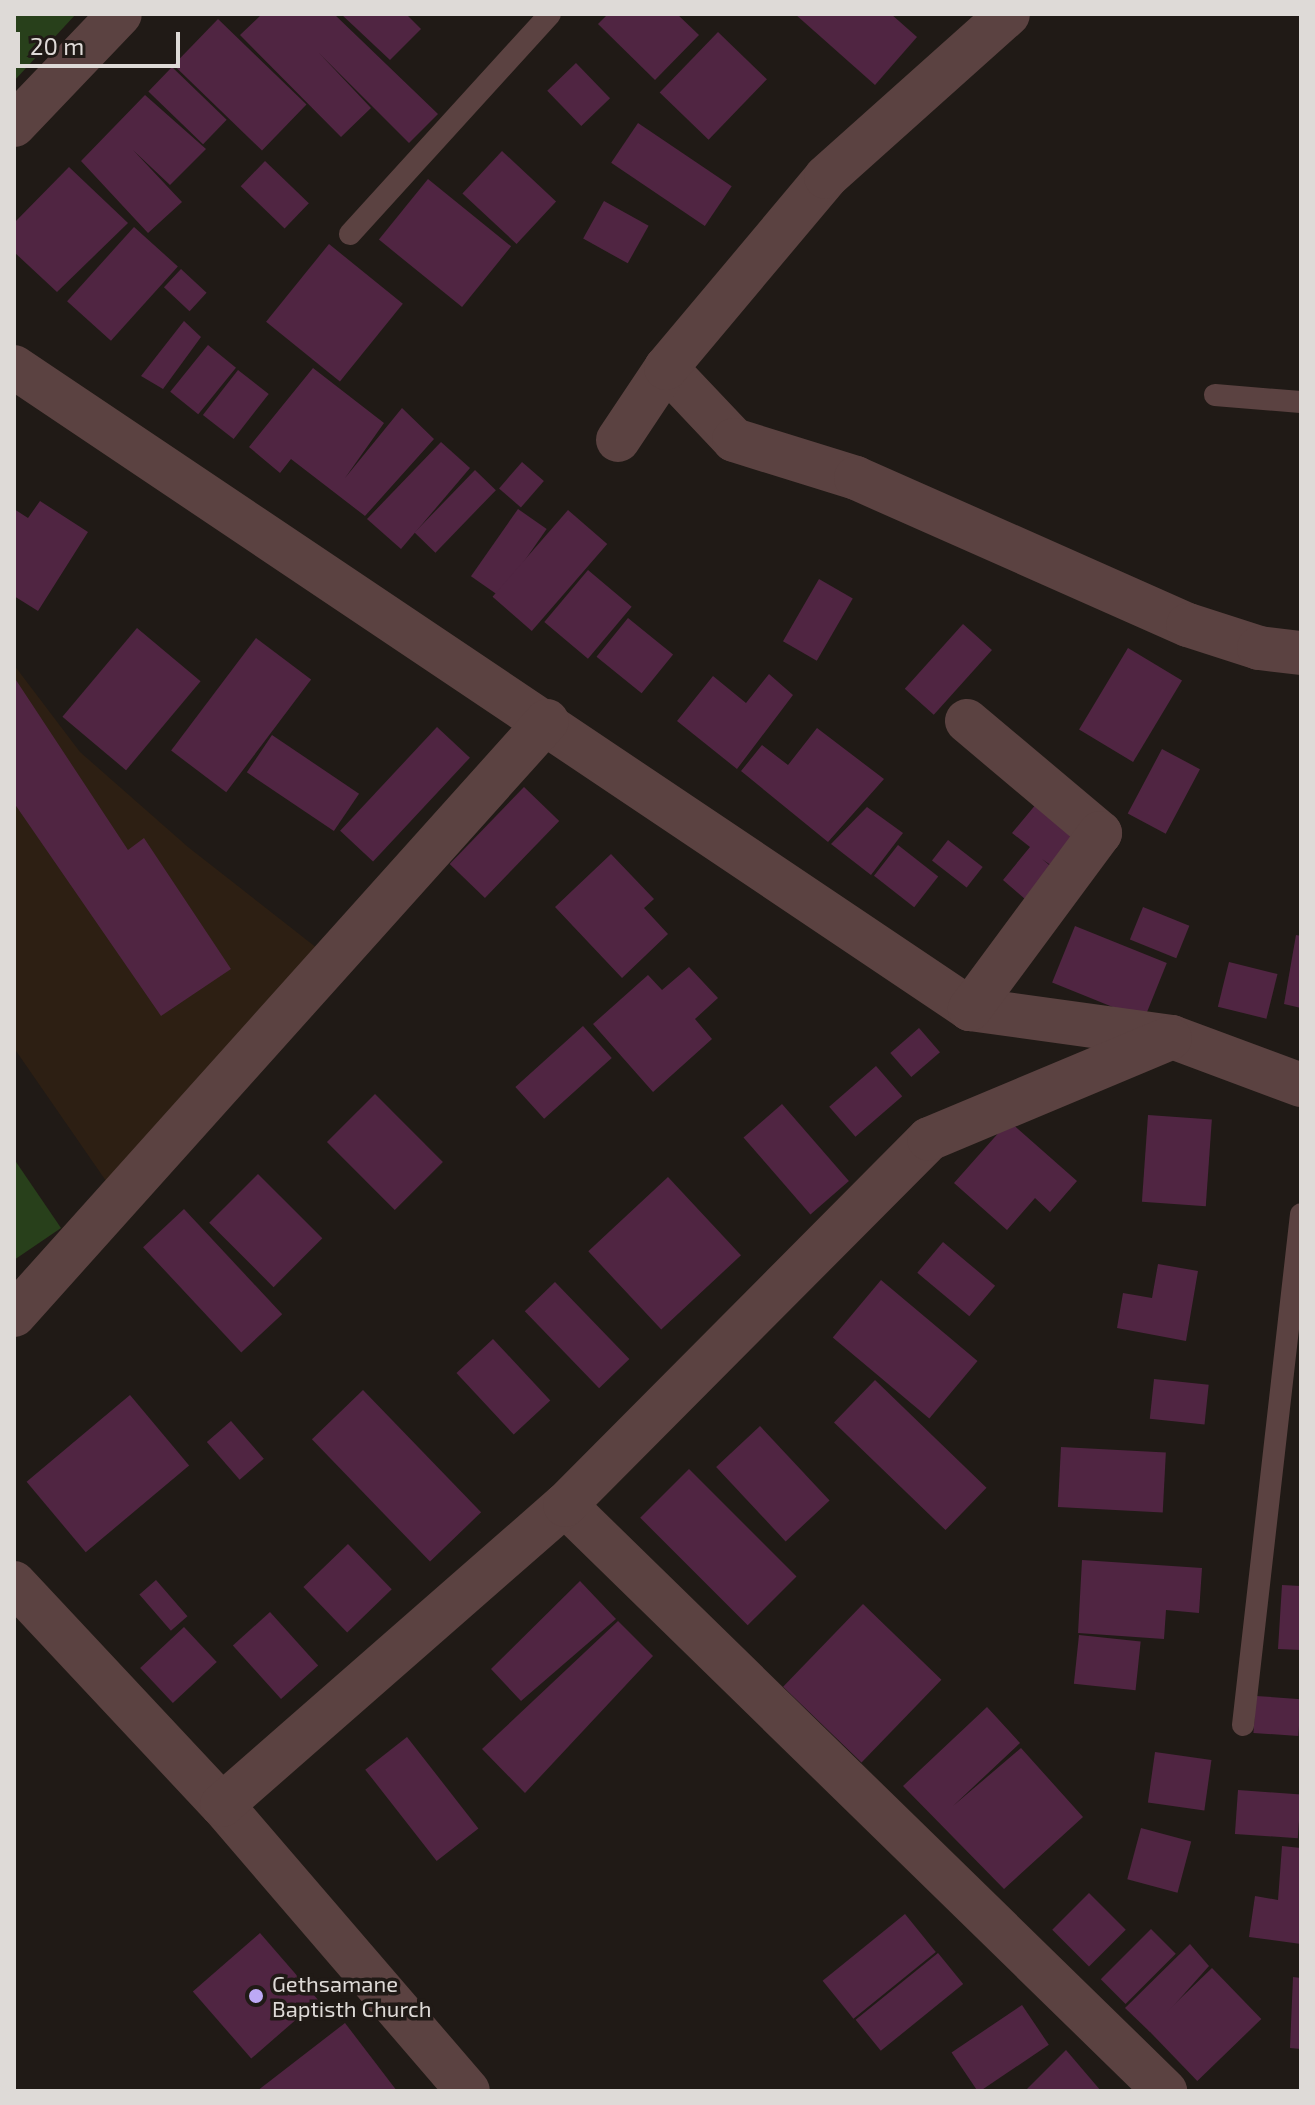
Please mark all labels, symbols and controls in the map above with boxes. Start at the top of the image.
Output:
scale bar [20,16,184,66]
text: 20 m [30,31,84,60]
place label: Gethsamane Baptisth Church [272,1970,431,2022]
marker: Gethsamane Baptisth Church [247,1987,265,2005]

